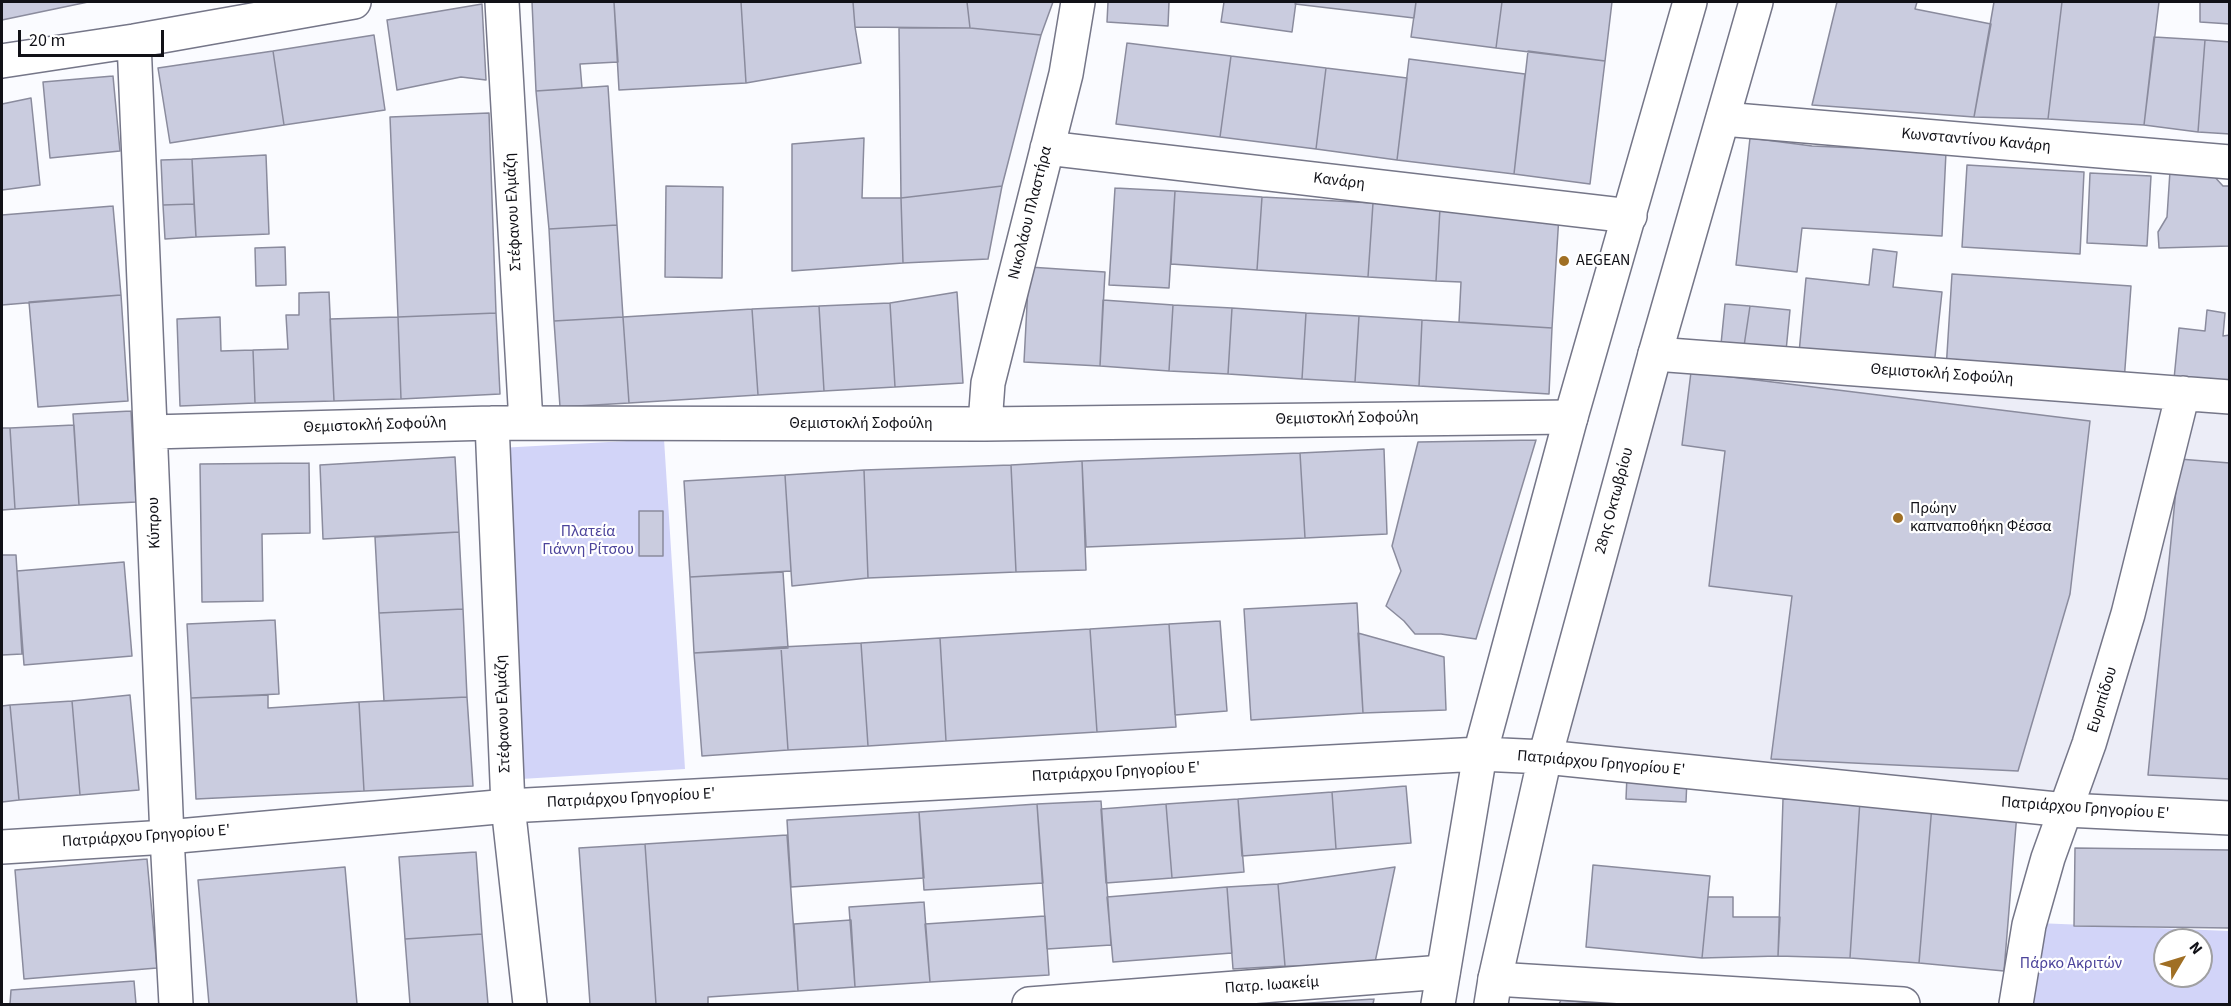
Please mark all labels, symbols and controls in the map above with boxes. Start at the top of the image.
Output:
scale bar [21,18,166,56]
text: 20 m [29,28,65,53]
street label: Κωνσταντίνου Κανάρη [1900,125,2052,157]
street label: Νικολάου Πλαστήρα [1005,144,1057,282]
street label: Στέφανου Ελμάζη [501,152,527,272]
street label: Κανάρη [1312,169,1366,195]
place label: AEGEAN [1576,251,1630,271]
marker: AEGEAN [1557,254,1571,268]
street label: Θεμιστοκλή Σοφούλη [1870,360,2014,390]
street label: Θεμιστοκλή Σοφούλη [1275,408,1419,430]
street label: Θεμιστοκλή Σοφούλη [303,414,447,438]
street label: Θεμιστοκλή Σοφούλη [789,414,933,434]
street label: 28ης Οκτωβρίου [1592,446,1638,556]
street label: Κύπρου [144,497,166,549]
place label: Πρώην καπναποθήκη Φέσσα [1910,499,2052,537]
marker: Πρώην καπναποθήκη Φέσσα [1891,511,1905,525]
park label: Πλατεία Γιάννη Ρίτσου [542,522,634,560]
street label: Στέφανου Ελμάζη [492,654,516,774]
street label: Ευριπίδου [2084,665,2122,735]
street label: Πατριάρχου Γρηγορίου Ε' [1516,747,1686,781]
street label: Πατριάρχου Γρηγορίου Ε' [1031,759,1201,787]
street label: Πατριάρχου Γρηγορίου Ε' [546,785,716,813]
street label: Πατριάρχου Γρηγορίου Ε' [2000,794,2170,824]
street label: Πατριάρχου Γρηγορίου Ε' [61,822,231,852]
north arrow [2153,928,2213,988]
text: N [2184,937,2208,959]
park label: Πάρκο Ακριτών [2020,954,2122,974]
street label: Πατρ. Ιωακείμ [1224,973,1320,999]

